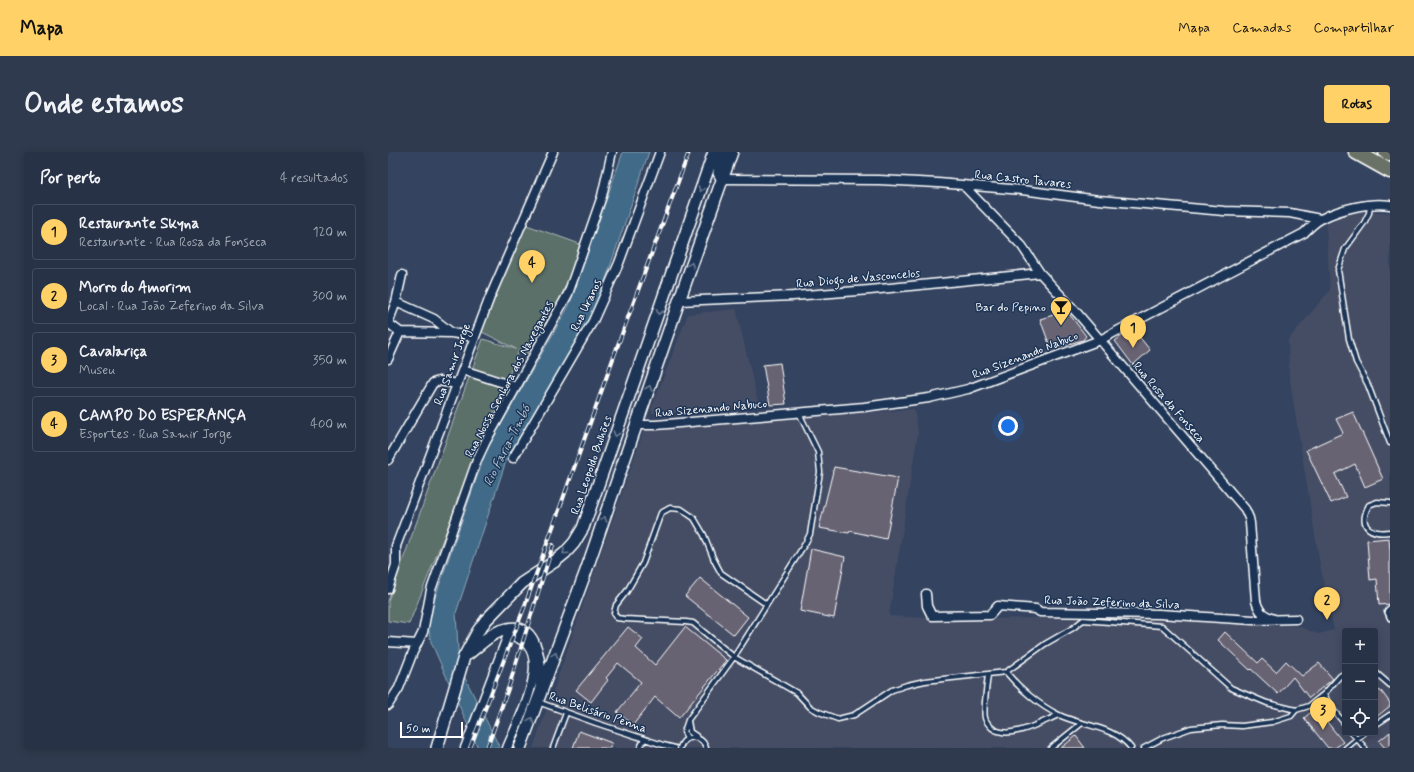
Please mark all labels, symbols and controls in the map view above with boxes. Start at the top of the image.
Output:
text: Mapa [20,16,63,41]
text: Mapa [1178,19,1210,37]
text: Camadas [1232,19,1291,37]
text: Compartilhar [1313,19,1394,37]
button: Rotas [1324,85,1390,123]
text: Onde estamos [24,86,184,123]
text: Por perto [40,167,101,189]
street label: Rua Castro Tavares [974,167,1073,193]
text: 4 resultados [280,170,348,187]
one-way arrow [697,185,706,192]
text: Restaurante Skyna [79,214,199,234]
text: 1 [51,224,57,241]
text: 120 m [313,224,347,241]
text: Restaurante · Rua Rosa da Fonseca [79,234,267,251]
pin: 4 [519,250,545,283]
one-way arrow [687,262,695,269]
street label: Rua Diogo de Vasconcelos [796,266,921,293]
street label: Rua Uranos [567,276,606,334]
text: Morro do Amorim [79,278,191,298]
text: 2 [51,288,57,305]
text: 300 m [312,288,347,305]
bar icon: Bar do Pepino [1048,294,1074,327]
text: Local · Rua João Zeferino da Silva [79,298,264,315]
street label: Rua Nossa Senhora dos Navegantes [462,298,558,461]
place label: Bar do Pepino [975,300,1046,316]
one-way arrow [655,308,663,315]
pin: 1 [1120,315,1146,348]
street label: Rua Samir Jorge [431,321,475,408]
street label: Rua Sizenando Nabuco [970,328,1081,384]
text: Cavalariça [79,342,147,362]
text: 3 [51,352,57,369]
text: 350 m [313,352,347,369]
street label: Rua Rosa da Fonseca [1129,359,1208,447]
text: Museu [79,362,115,379]
one-way arrow [645,385,653,392]
street label: Rua Sizenando Nabuco [654,396,768,422]
water label: Rio Faria-Timbó [480,401,536,489]
text: CAMPO DO ESPERANÇA [79,406,246,426]
street label: Rua Leopoldo Bulhões [568,413,617,517]
text: 4 [50,416,58,433]
text: 400 m [310,416,347,433]
your location [998,416,1018,436]
text: Esportes · Rua Samir Jorge [79,426,232,443]
one-way arrow [612,431,620,438]
one-way arrow [599,516,607,523]
one-way arrow [562,548,570,555]
pin: 2 [1314,587,1340,620]
street label: Rua João Zeferino da Silva [1044,593,1180,613]
map controls [1342,628,1378,736]
button: + [1342,628,1378,664]
one-way arrow [550,651,558,658]
button: − [1342,664,1378,700]
street label: Rua Belisário Penna [547,689,649,737]
pin: 3 [1310,697,1336,730]
button: locate [1342,700,1378,736]
one-way arrow [526,716,534,724]
scale bar [400,720,463,739]
text: 50 m [406,722,431,736]

